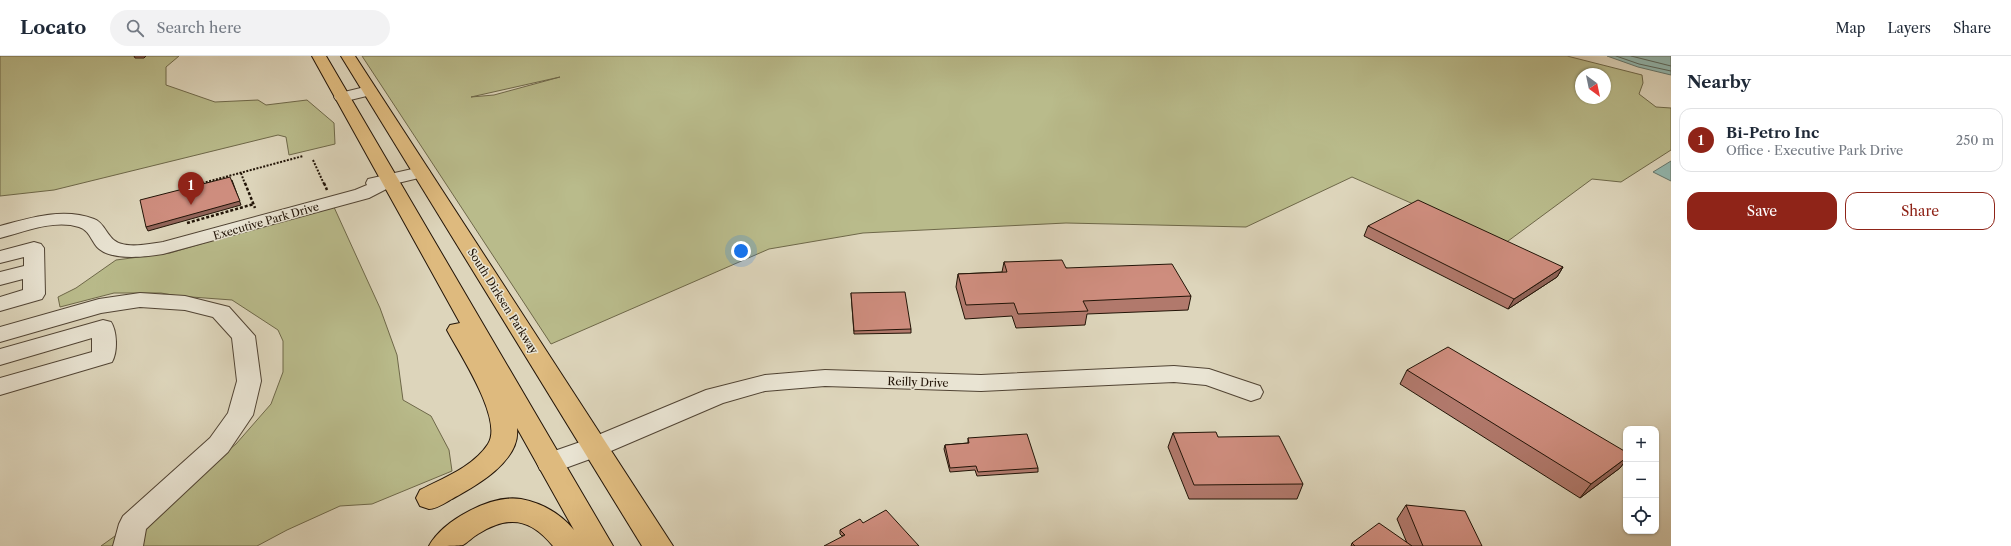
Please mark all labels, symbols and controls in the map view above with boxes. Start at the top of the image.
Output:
search box [110,10,390,46]
text: Locato [20,16,86,39]
icon: search [124,17,146,39]
text: Search here [156,18,241,37]
text: Map [1835,19,1865,37]
text: Layers [1887,19,1931,37]
text: Share [1953,19,1991,37]
north arrow [1575,68,1611,104]
text: Nearby [1687,72,1751,92]
text: Bi-Petro Inc [1726,123,1819,142]
text: 1 [1698,132,1704,148]
text: 250 m [1956,132,1994,148]
text: Office · Executive Park Drive [1726,142,1903,158]
pin: 1 [178,172,204,205]
button: Save [1687,192,1837,230]
button: Share [1845,192,1995,230]
street label: Executive Park Drive [211,199,321,243]
your location [731,241,751,261]
street label: South Dirksen Parkway [465,246,542,357]
street label: Reilly Drive [887,374,949,390]
map controls [1623,426,1659,534]
button: + [1623,426,1659,462]
button: − [1623,462,1659,498]
button: locate [1623,498,1659,534]

